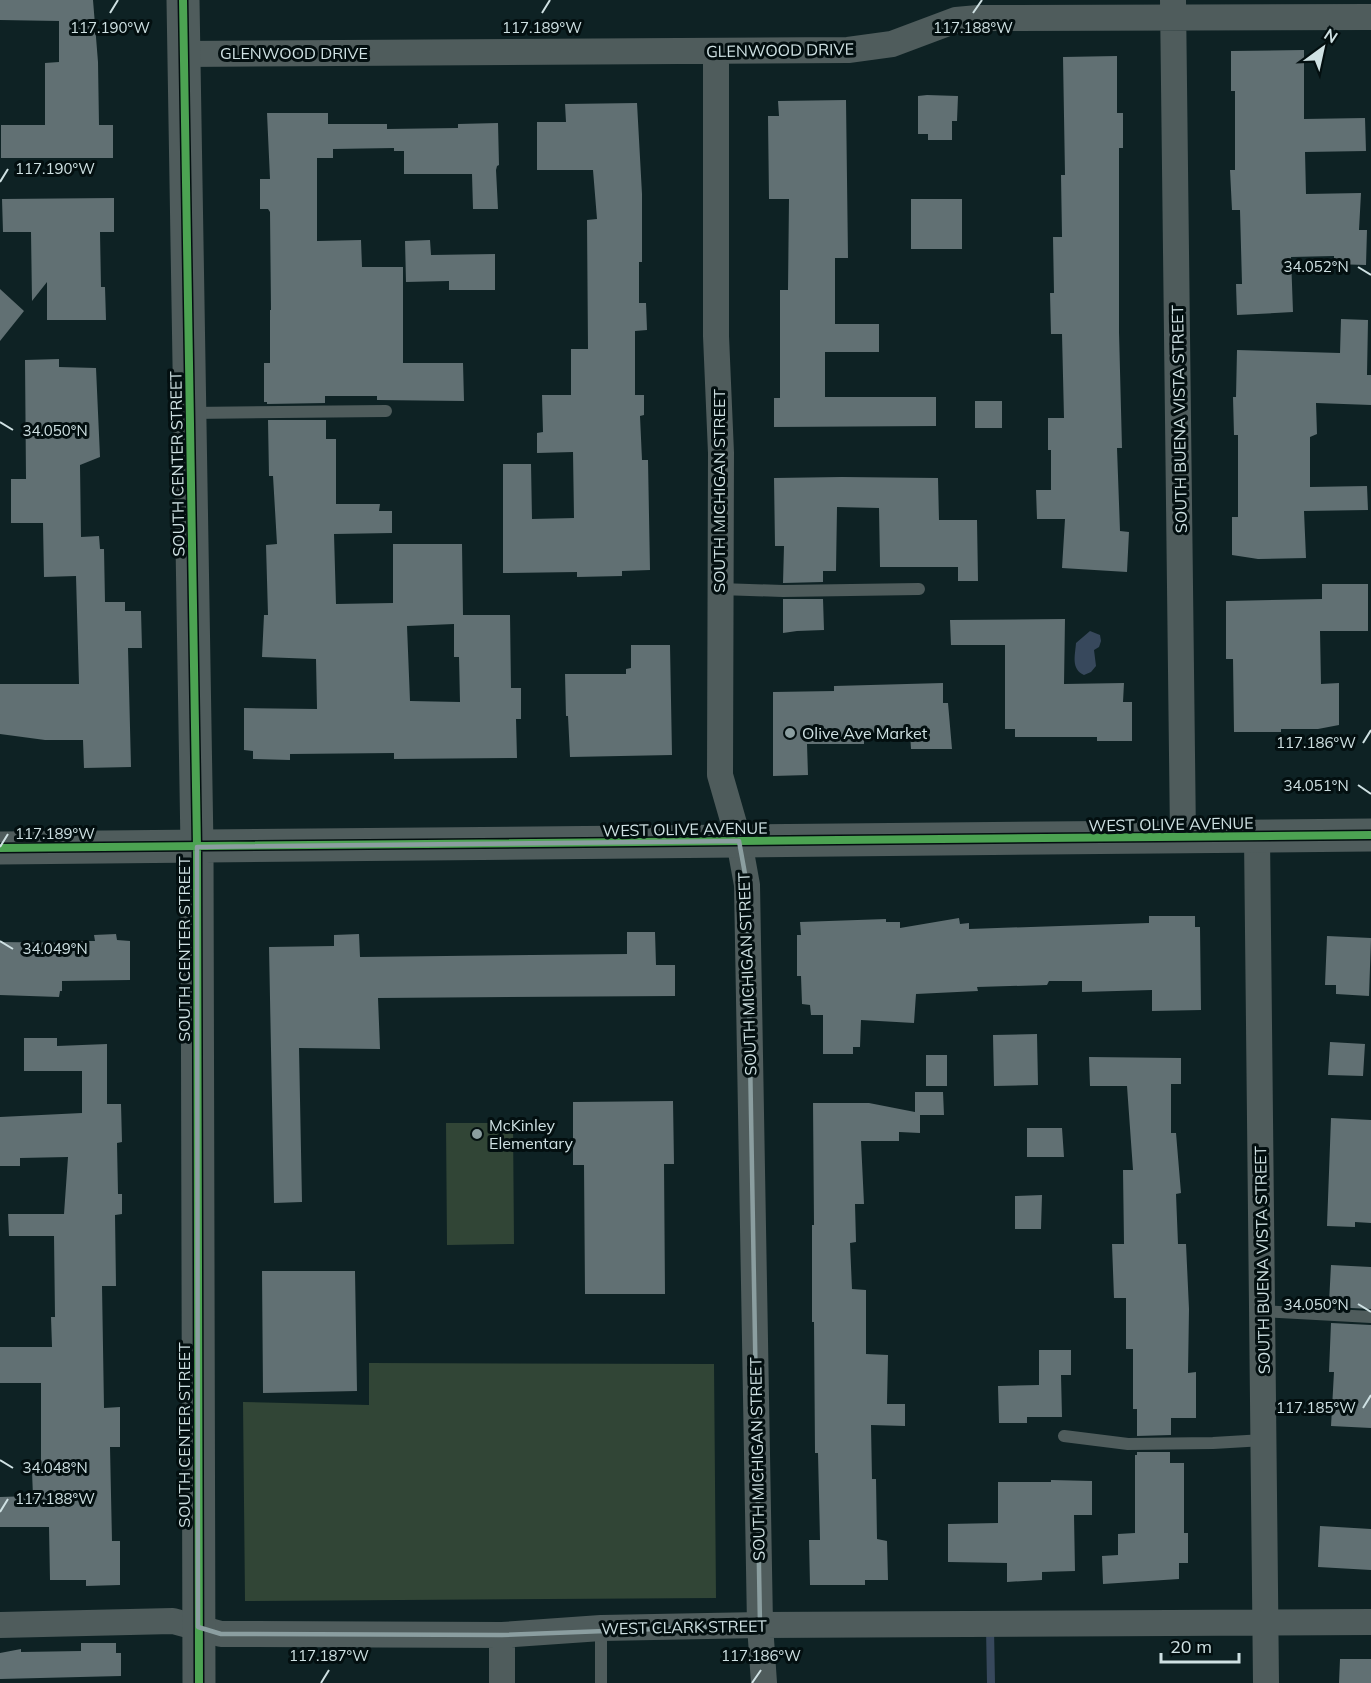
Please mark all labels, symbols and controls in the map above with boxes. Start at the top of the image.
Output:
text: 117.190°W [70,18,150,37]
text: 117.189°W [502,18,582,37]
text: 117.188°W [933,18,1013,37]
north arrow [1293,18,1353,78]
text: N [1321,24,1342,47]
street label: GLENWOOD DRIVE [706,39,854,61]
street label: GLENWOOD DRIVE [220,43,368,63]
text: 117.190°W [15,159,95,178]
text: 34.052°N [1283,257,1349,276]
street label: SOUTH BUENA VISTA STREET [1167,304,1191,533]
street label: SOUTH CENTER STREET [165,371,189,557]
street label: SOUTH MICHIGAN STREET [709,389,729,593]
text: 34.050°N [22,421,88,440]
place label: Olive Ave Market [802,723,928,743]
marker: Olive Ave Market [783,726,797,740]
text: 117.186°W [1276,733,1356,752]
text: 34.051°N [1283,776,1349,795]
street label: WEST OLIVE AVENUE [1088,813,1254,835]
street label: WEST OLIVE AVENUE [602,818,768,840]
text: 117.189°W [15,824,95,843]
street label: SOUTH CENTER STREET [174,856,194,1042]
street label: SOUTH MICHIGAN STREET [733,872,761,1076]
text: 34.049°N [22,939,88,958]
place label: McKinley Elementary [489,1115,574,1153]
marker: McKinley Elementary [470,1127,484,1141]
street label: SOUTH BUENA VISTA STREET [1250,1145,1274,1374]
text: 34.050°N [1283,1295,1349,1314]
street label: SOUTH CENTER STREET [174,1342,194,1528]
street label: SOUTH MICHIGAN STREET [745,1357,769,1561]
text: 117.185°W [1276,1398,1356,1417]
text: 34.048°N [22,1458,88,1477]
text: 117.188°W [15,1489,95,1508]
street label: WEST CLARK STREET [601,1616,767,1638]
scale bar [1161,1626,1239,1664]
text: 20 m [1170,1635,1212,1658]
text: 117.187°W [289,1646,369,1665]
text: 117.186°W [721,1646,801,1665]

